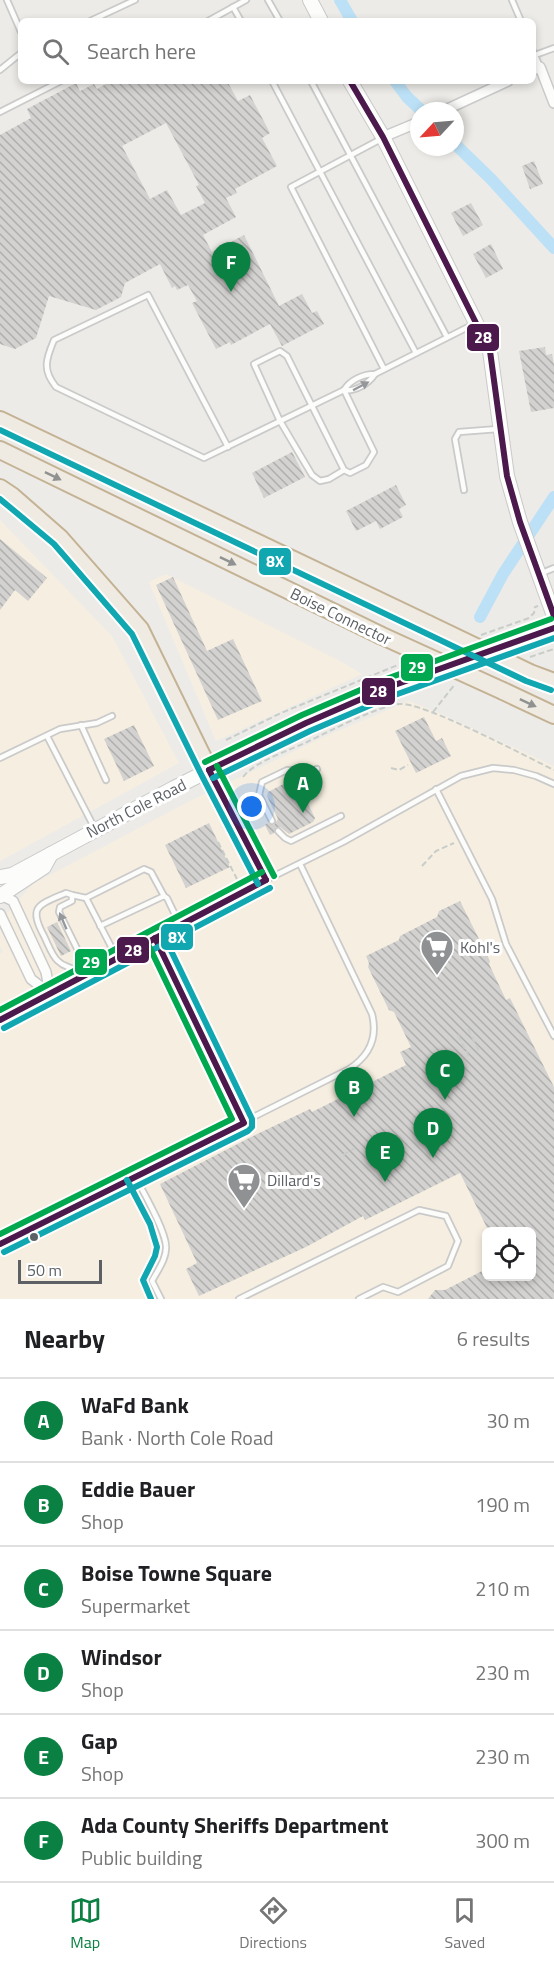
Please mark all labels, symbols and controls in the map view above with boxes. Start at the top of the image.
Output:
search box [18,18,536,84]
text: Search here [87,34,196,68]
icon: search [39,35,72,68]
north arrow [410,102,464,156]
pin: F [212,242,250,292]
line badge: 28 [466,323,500,352]
text: 28 [474,325,492,349]
one-way arrow [353,381,370,391]
one-way arrow [44,471,61,480]
line badge: 8X [258,547,292,576]
text: 8X [266,549,284,573]
one-way arrow [219,555,237,565]
street label: Boise Connector [286,581,396,651]
line badge: 29 [400,653,434,682]
text: 29 [408,655,426,679]
line badge: 28 [361,677,396,706]
text: 28 [369,679,387,703]
one-way arrow [520,698,538,708]
pin: A [284,764,322,813]
street label: North Cole Road [82,772,190,844]
your location [237,792,266,821]
one-way arrow [58,911,68,929]
line badge: 8X [160,923,194,951]
text: 8X [168,925,186,949]
supermarket icon: Kohl's [419,929,455,976]
place label: Kohl's [460,935,500,959]
line badge: 28 [116,936,150,964]
text: 28 [124,938,142,962]
line badge: 29 [74,948,108,976]
text: 29 [82,950,100,974]
pin: C [426,1050,464,1100]
pin: B [334,1068,374,1117]
pin: D [414,1108,452,1158]
pin: E [366,1132,404,1182]
supermarket icon: Dillard's [226,1162,262,1209]
place label: Dillard's [267,1168,321,1192]
map controls [482,1227,536,1281]
button: locate [482,1227,536,1281]
unlabelled marker [28,1231,40,1243]
scale bar [18,1257,102,1284]
text: 50 m [27,1258,62,1282]
text: Nearby [24,1319,105,1358]
text: 6 results [457,1323,530,1354]
text: WaFd Bank [81,1388,189,1422]
text: A [37,1405,50,1436]
text: 30 m [486,1405,530,1436]
text: Bank · North Cole Road [81,1422,274,1453]
text: Eddie Bauer [81,1472,195,1506]
text: B [37,1489,50,1520]
text: 190 m [475,1489,530,1520]
text: Shop [81,1506,124,1537]
text: Boise Towne Square [81,1556,272,1590]
text: C [38,1573,49,1604]
text: 210 m [475,1573,530,1604]
text: Supermarket [81,1590,190,1621]
text: Windsor [81,1640,162,1674]
text: D [37,1657,50,1688]
text: 230 m [475,1657,530,1688]
text: Shop [81,1674,124,1705]
text: Gap [81,1724,118,1758]
text: E [38,1741,49,1772]
text: 230 m [475,1741,530,1772]
text: Shop [81,1758,124,1789]
text: Ada County Sheriffs Department [81,1808,389,1842]
text: F [38,1825,49,1856]
text: 300 m [475,1825,530,1856]
text: Public building [81,1842,202,1873]
tab: Map [69,1894,102,1954]
tab: Directions [239,1894,307,1954]
tab: Saved [445,1894,485,1954]

